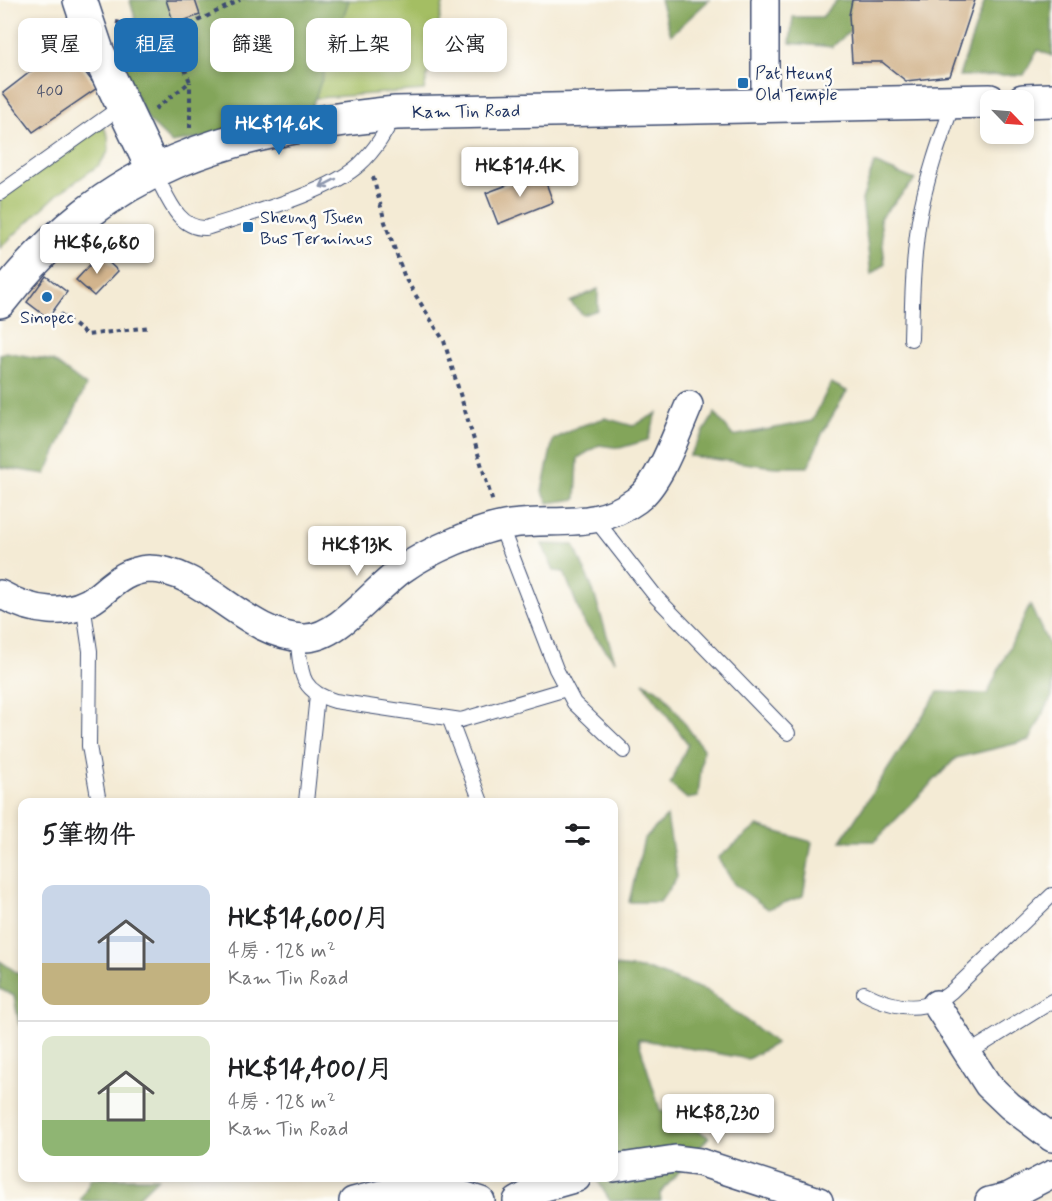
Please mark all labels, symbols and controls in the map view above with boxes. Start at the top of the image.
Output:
chip: 買屋 [18,18,102,72]
chip: 租屋 [114,18,198,72]
chip: 篩選 [210,18,294,72]
chip: 新上架 [306,18,411,72]
chip: 公寓 [423,18,507,72]
place label: Pat Heung Old Temple [755,62,838,107]
marker: Pat Heung Old Temple [736,76,750,90]
house number: 400 [37,82,63,102]
north arrow [980,90,1034,144]
map controls [980,90,1034,144]
street label: Kam Tin Road [412,99,520,125]
pin: HK$14.6K [217,105,341,156]
text: HK$14.6K [235,111,323,138]
pin: HK$14.4K [458,147,582,198]
text: HK$14.4K [475,153,565,180]
one-way arrow [319,177,337,189]
place label: Sheung Tsuen Bus Terminus [260,206,372,251]
marker: Sheung Tsuen Bus Terminus [241,220,255,234]
pin: HK$6,680 [35,224,159,275]
text: HK$6,680 [54,230,140,257]
marker: Sinopec [40,290,54,304]
place label: Sinopec [20,306,74,330]
pin: HK$13K [308,526,406,577]
text: HK$13K [322,532,392,559]
icon: filters [561,818,594,851]
text: 5筆物件 [42,819,136,853]
text: HK$14,600/月 [228,902,390,936]
icon: home [90,909,162,981]
text: 4房 · 128 m² [228,938,336,965]
text: Kam Tin Road [228,965,348,992]
text: HK$14,400/月 [228,1053,393,1087]
icon: home [90,1060,162,1132]
text: 4房 · 128 m² [228,1089,336,1116]
pin: HK$8,230 [656,1094,780,1145]
text: HK$8,230 [676,1100,760,1127]
text: Kam Tin Road [228,1116,348,1143]

